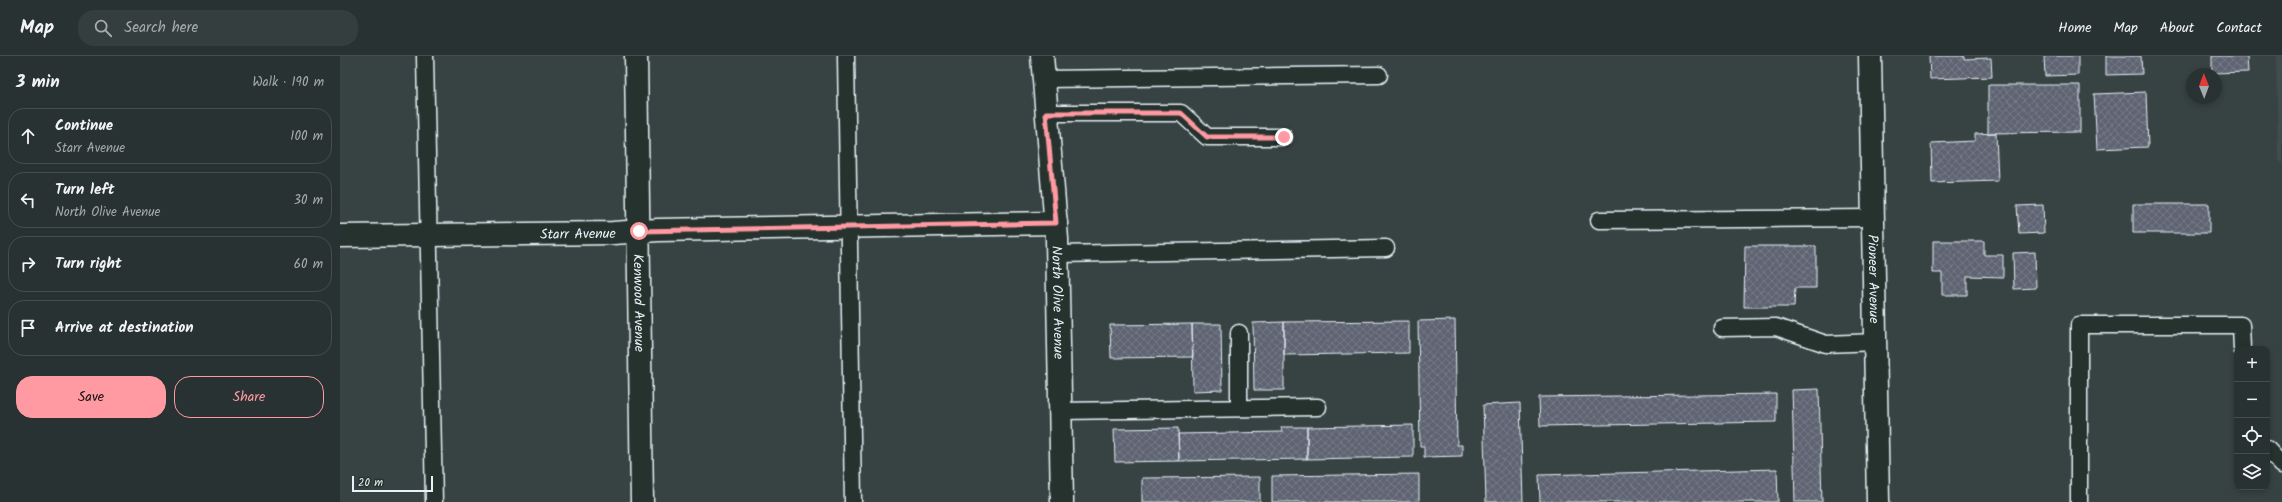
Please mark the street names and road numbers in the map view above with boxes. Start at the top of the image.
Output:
street label: Starr Avenue [540,223,617,246]
street label: Pioneer Avenue [1861,234,1885,324]
street label: North Olive Avenue [1045,245,1069,360]
street label: Kenwood Avenue [627,254,650,353]

